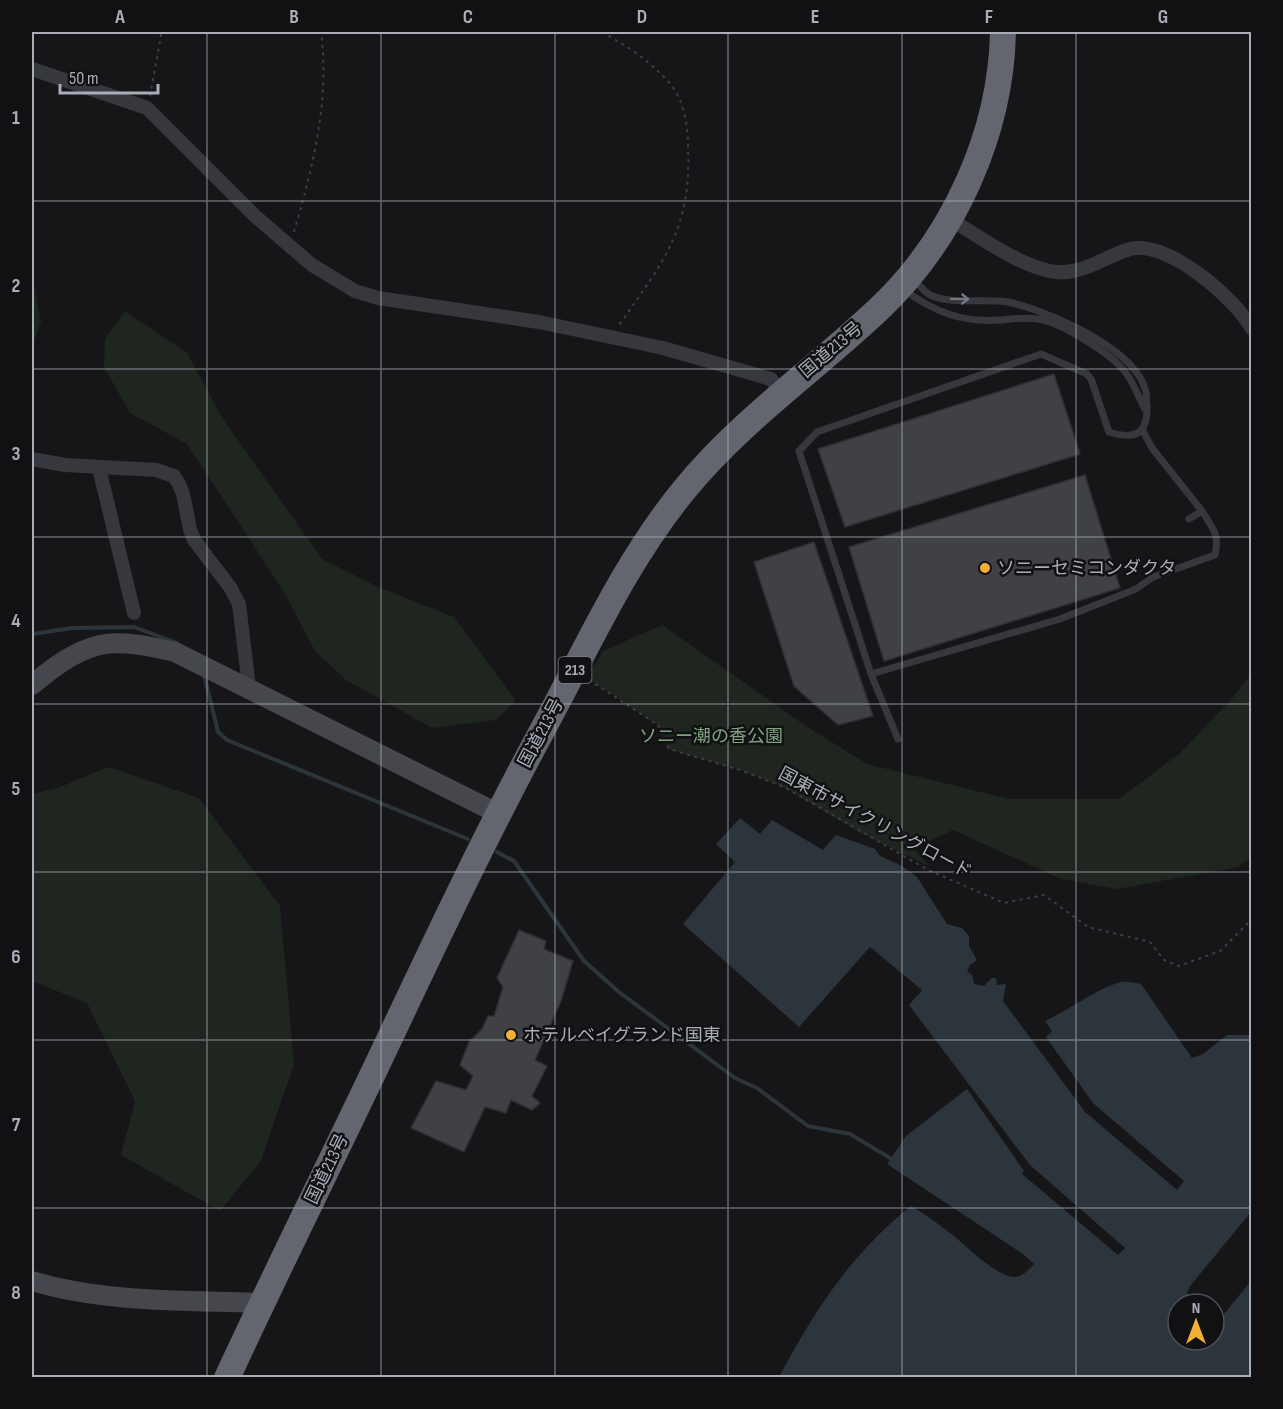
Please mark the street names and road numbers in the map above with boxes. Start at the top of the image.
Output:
street label: 国道213号 [795,318,867,382]
road number: 213 [558,657,592,683]
street label: 国道213号 [514,695,568,771]
street label: 国東市サイクリングロード [775,763,975,883]
street label: 国道213号 [301,1131,353,1207]

